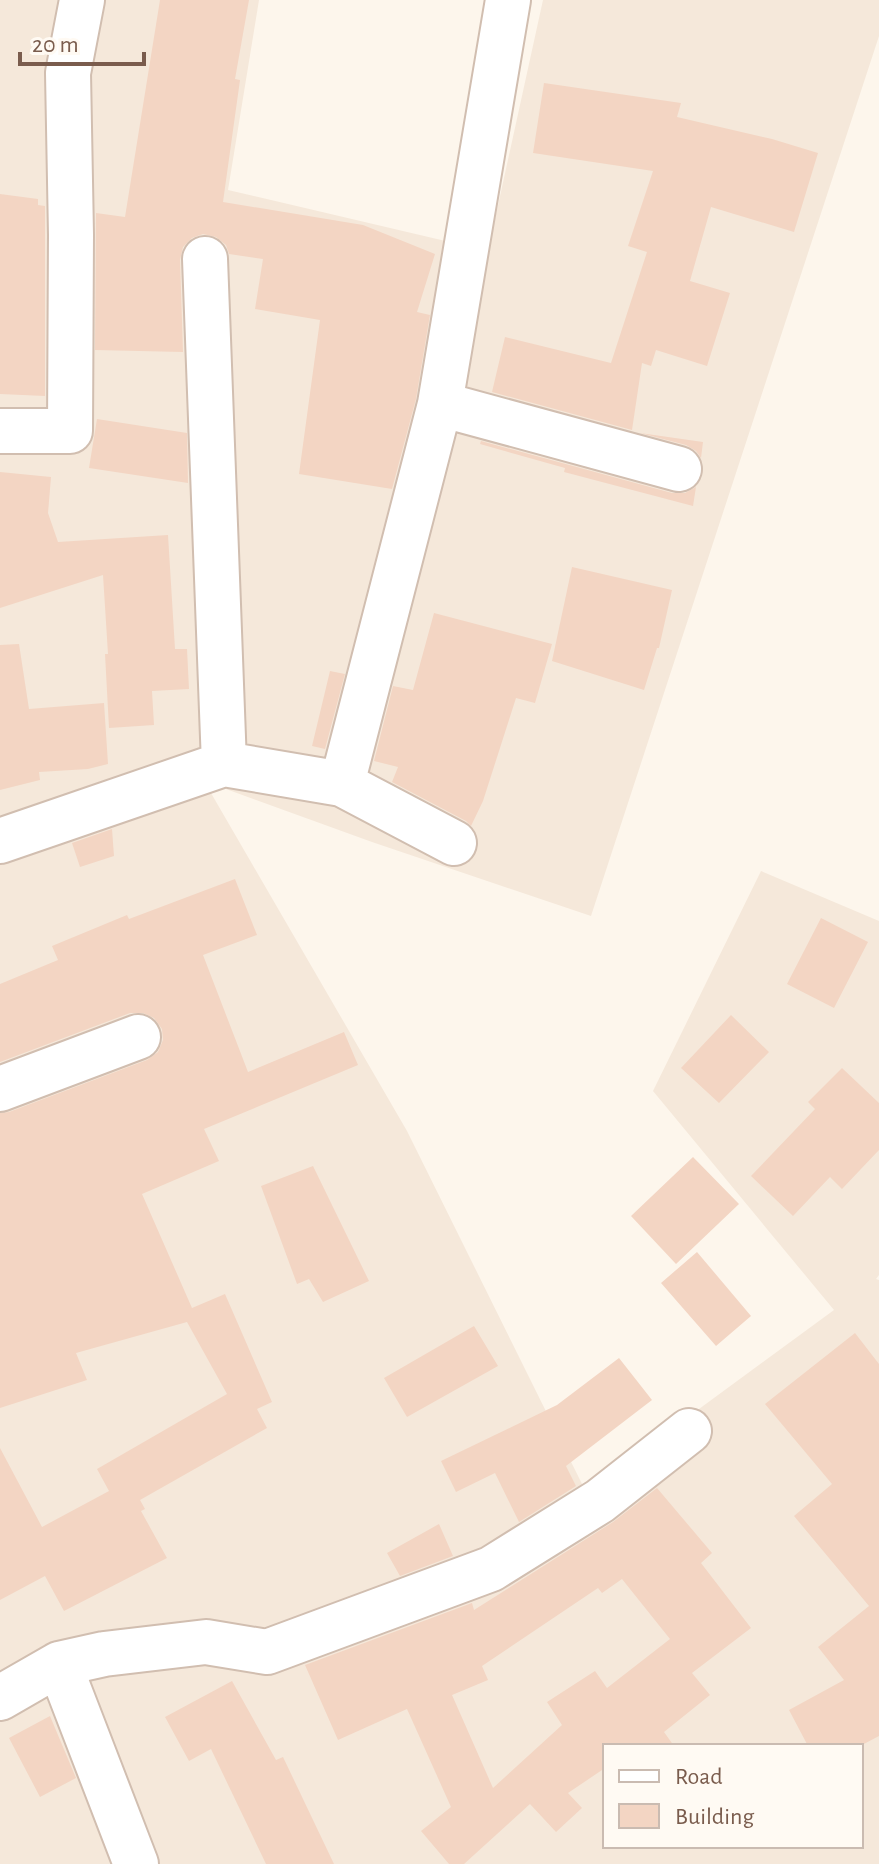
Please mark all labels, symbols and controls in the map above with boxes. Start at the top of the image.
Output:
scale bar [20,16,144,66]
text: 20 m [32,33,79,57]
legend [603,1744,863,1848]
text: Road [675,1765,723,1789]
text: Building [675,1805,754,1829]

